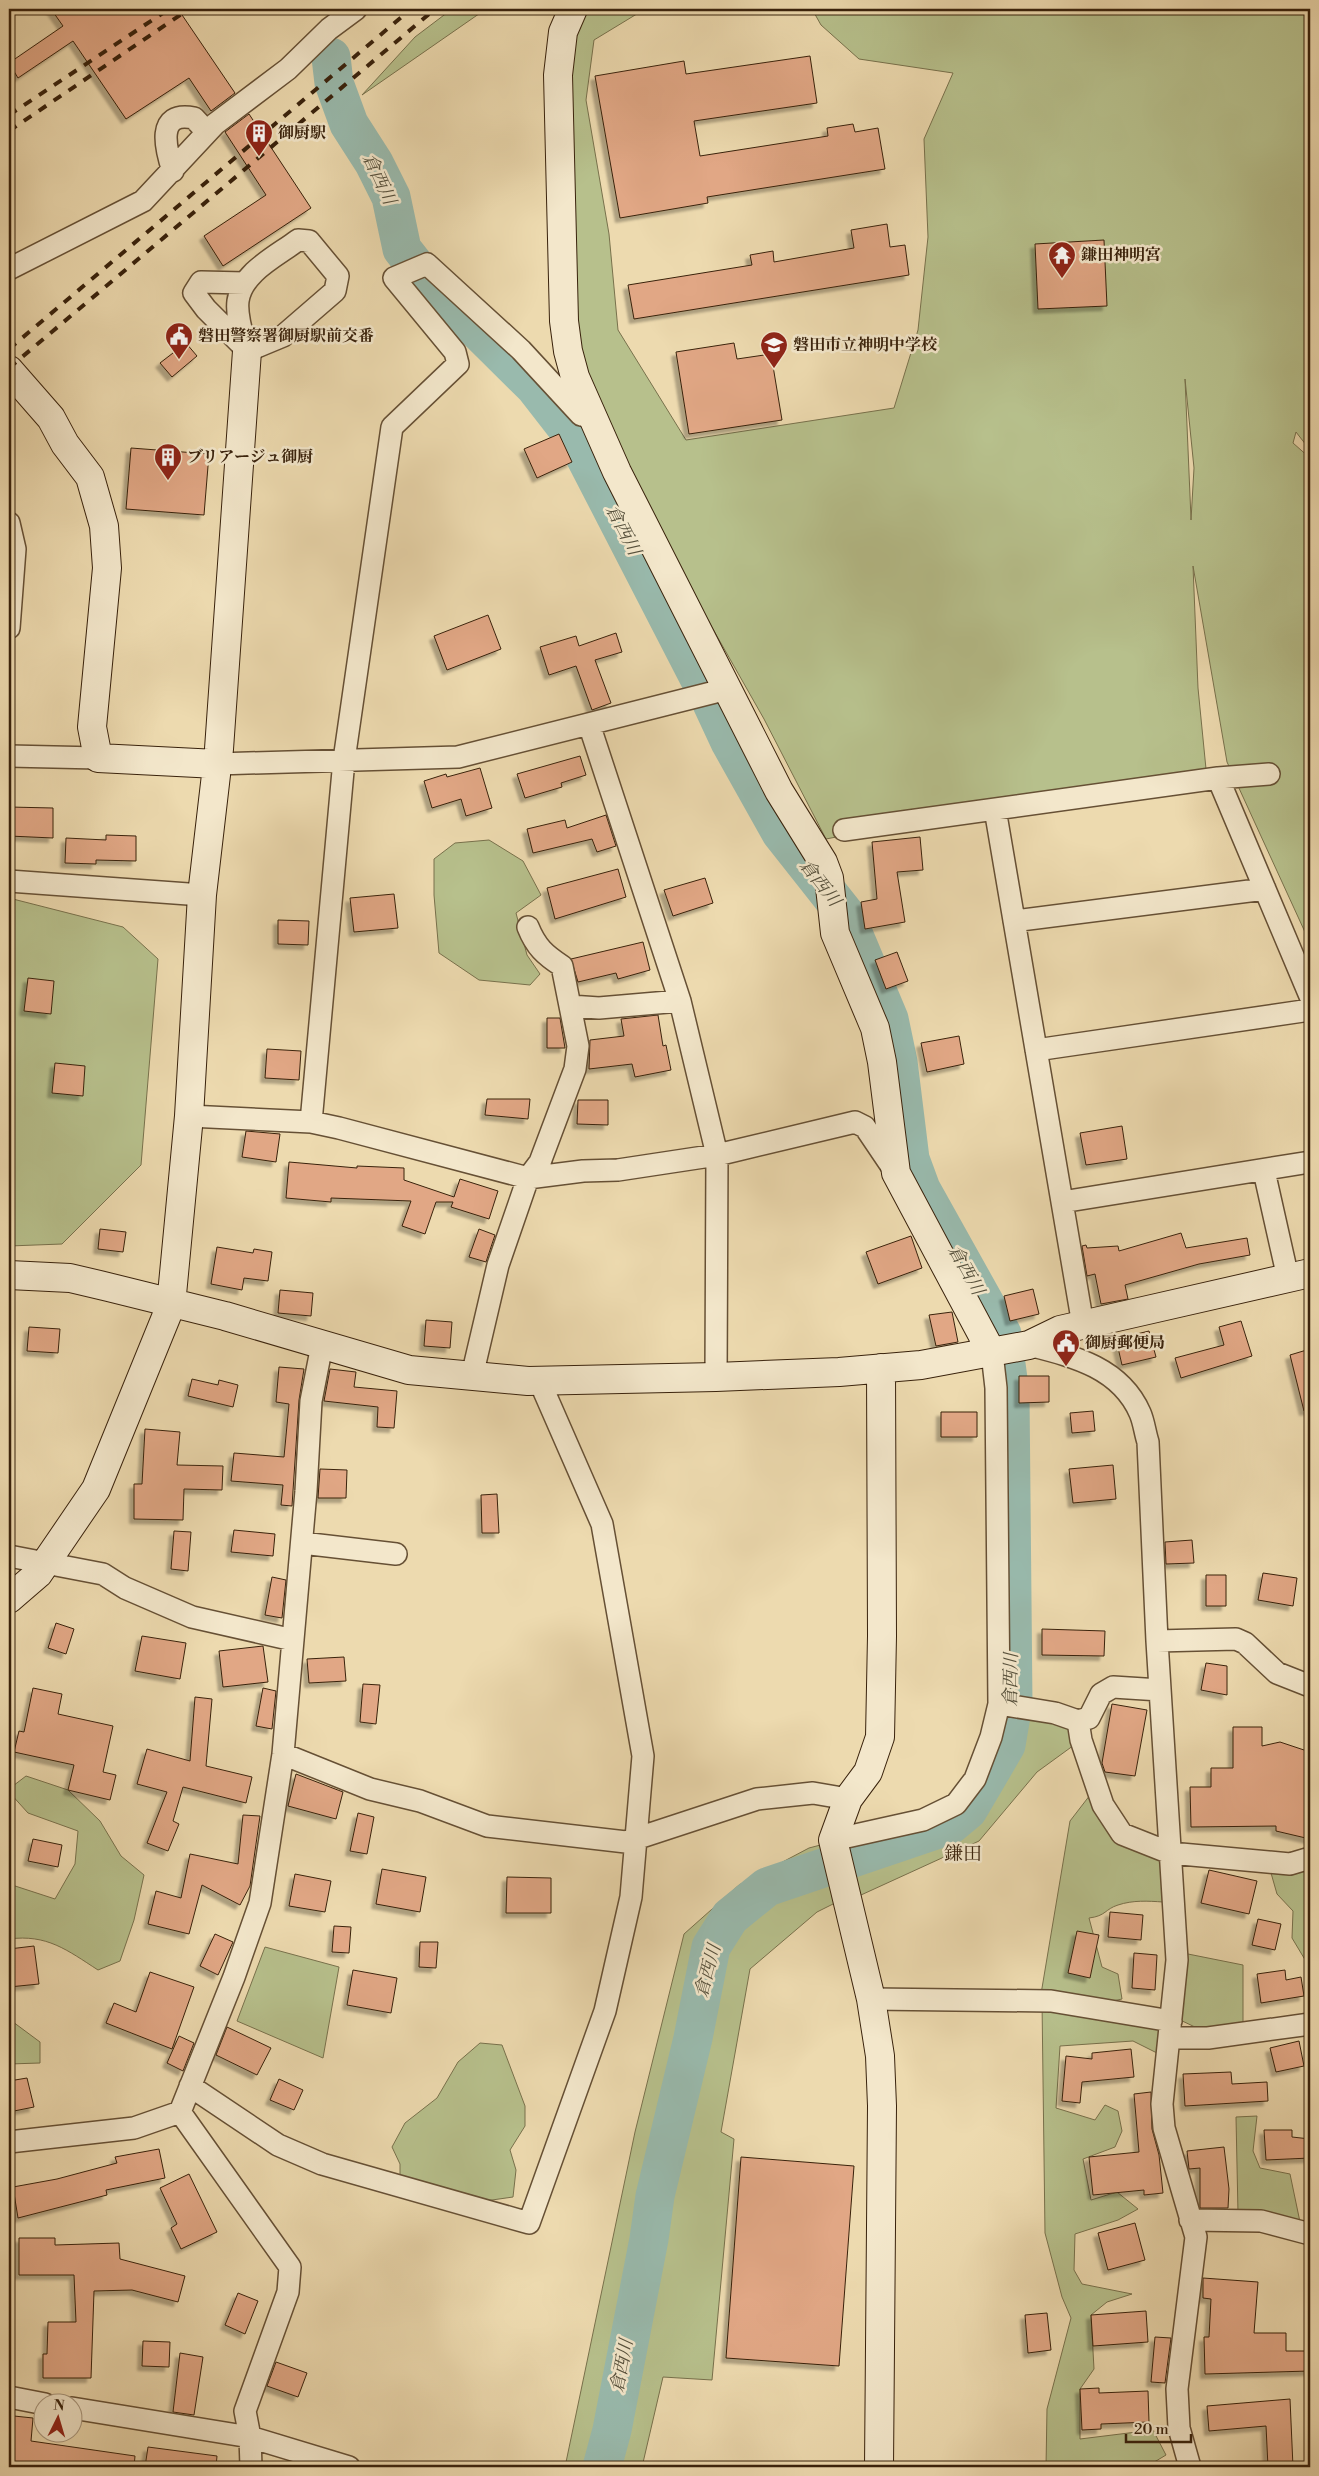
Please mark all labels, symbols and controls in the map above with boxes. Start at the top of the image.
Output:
building icon: 御厨駅 [244,118,274,157]
place label: 御厨駅 [278,123,326,143]
water label: 倉西川 [357,150,402,210]
temple icon: 鎌田神明宮 [1047,240,1077,279]
place label: 鎌田神明宮 [1081,245,1161,265]
public building icon: 磐田警察署御厨駅前交番 [164,321,194,360]
place label: 磐田警察署御厨駅前交番 [198,326,374,346]
school or university icon: 磐田市立神明中学校 [759,330,789,369]
place label: 磐田市立神明中学校 [793,335,938,355]
building icon: ブリアージュ御厨 [153,442,183,481]
place label: ブリアージュ御厨 [187,447,313,467]
water label: 倉西川 [600,501,646,561]
water label: 倉西川 [794,855,847,913]
water label: 倉西川 [943,1241,990,1301]
public building icon: 御厨郵便局 [1051,1328,1081,1367]
place label: 御厨郵便局 [1085,1333,1165,1353]
water label: 倉西川 [999,1651,1023,1707]
district label: 鎌田 [944,1842,982,1866]
water label: 倉西川 [690,1940,727,2000]
water label: 倉西川 [606,2335,639,2395]
north arrow [32,2394,82,2444]
text: N [53,2397,65,2415]
scale bar [1126,2411,1192,2443]
text: 20 m [1134,2420,1169,2439]

